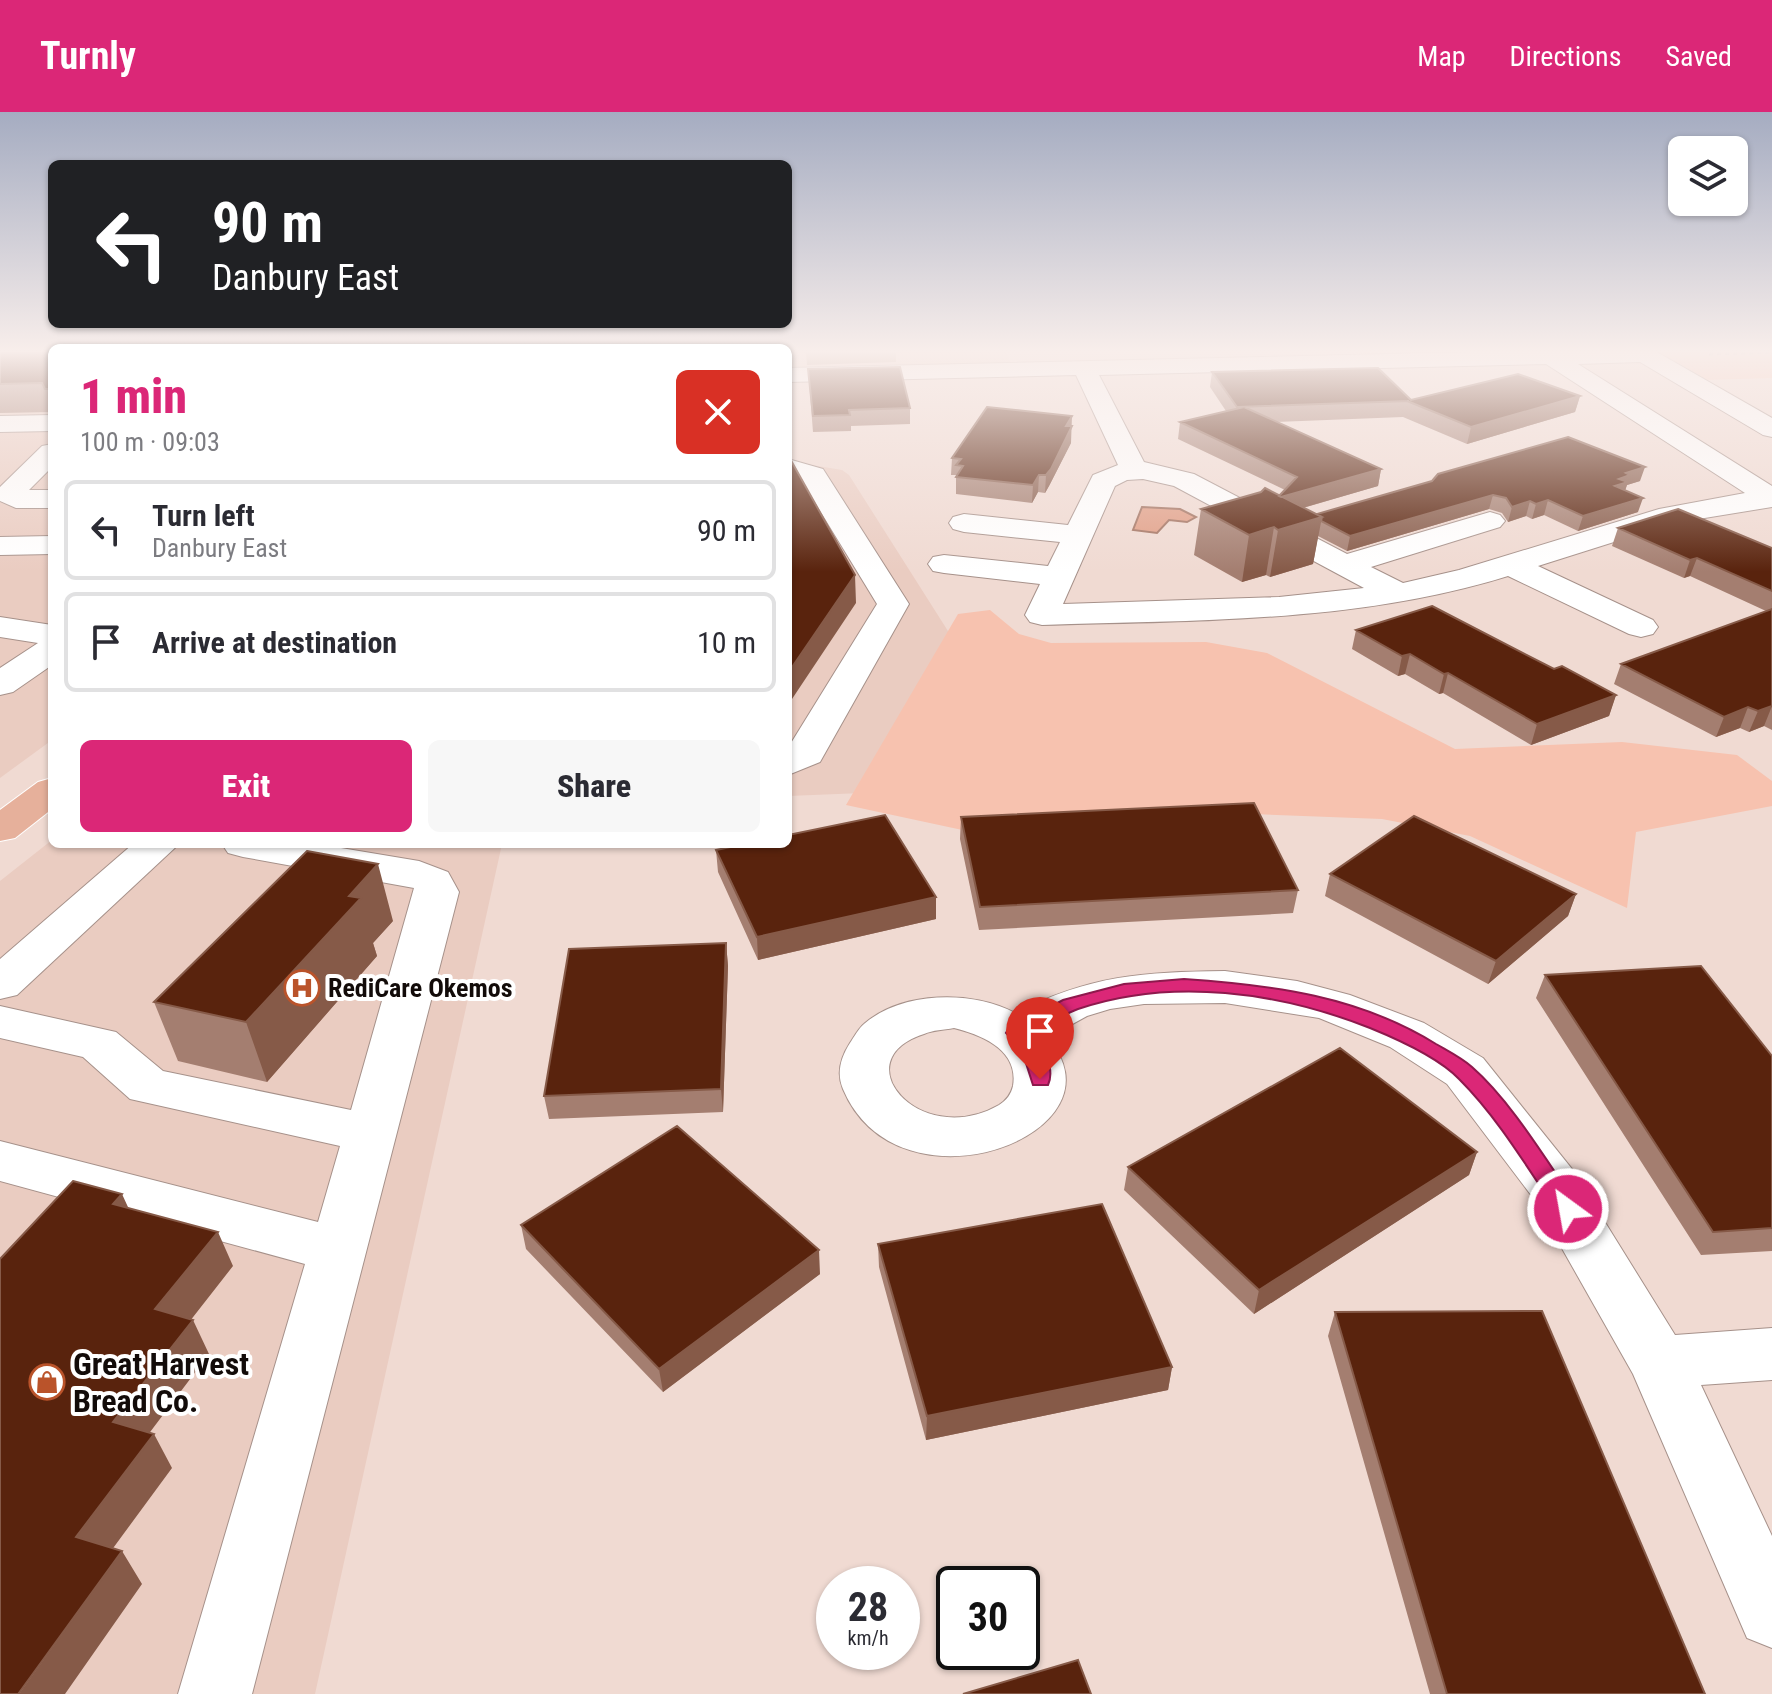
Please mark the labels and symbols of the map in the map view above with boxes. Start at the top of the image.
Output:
hospital icon: RediCare Okemos [283,969,321,1007]
place label: RediCare Okemos [328,973,512,1003]
pin [1006,997,1074,1079]
position arrow [1526,1167,1610,1251]
place label: Great Harvest Bread Co. [73,1345,249,1420]
shop icon: Great Harvest Bread Co. [28,1363,66,1401]
speed limit sign: 30 [936,1566,1040,1670]

